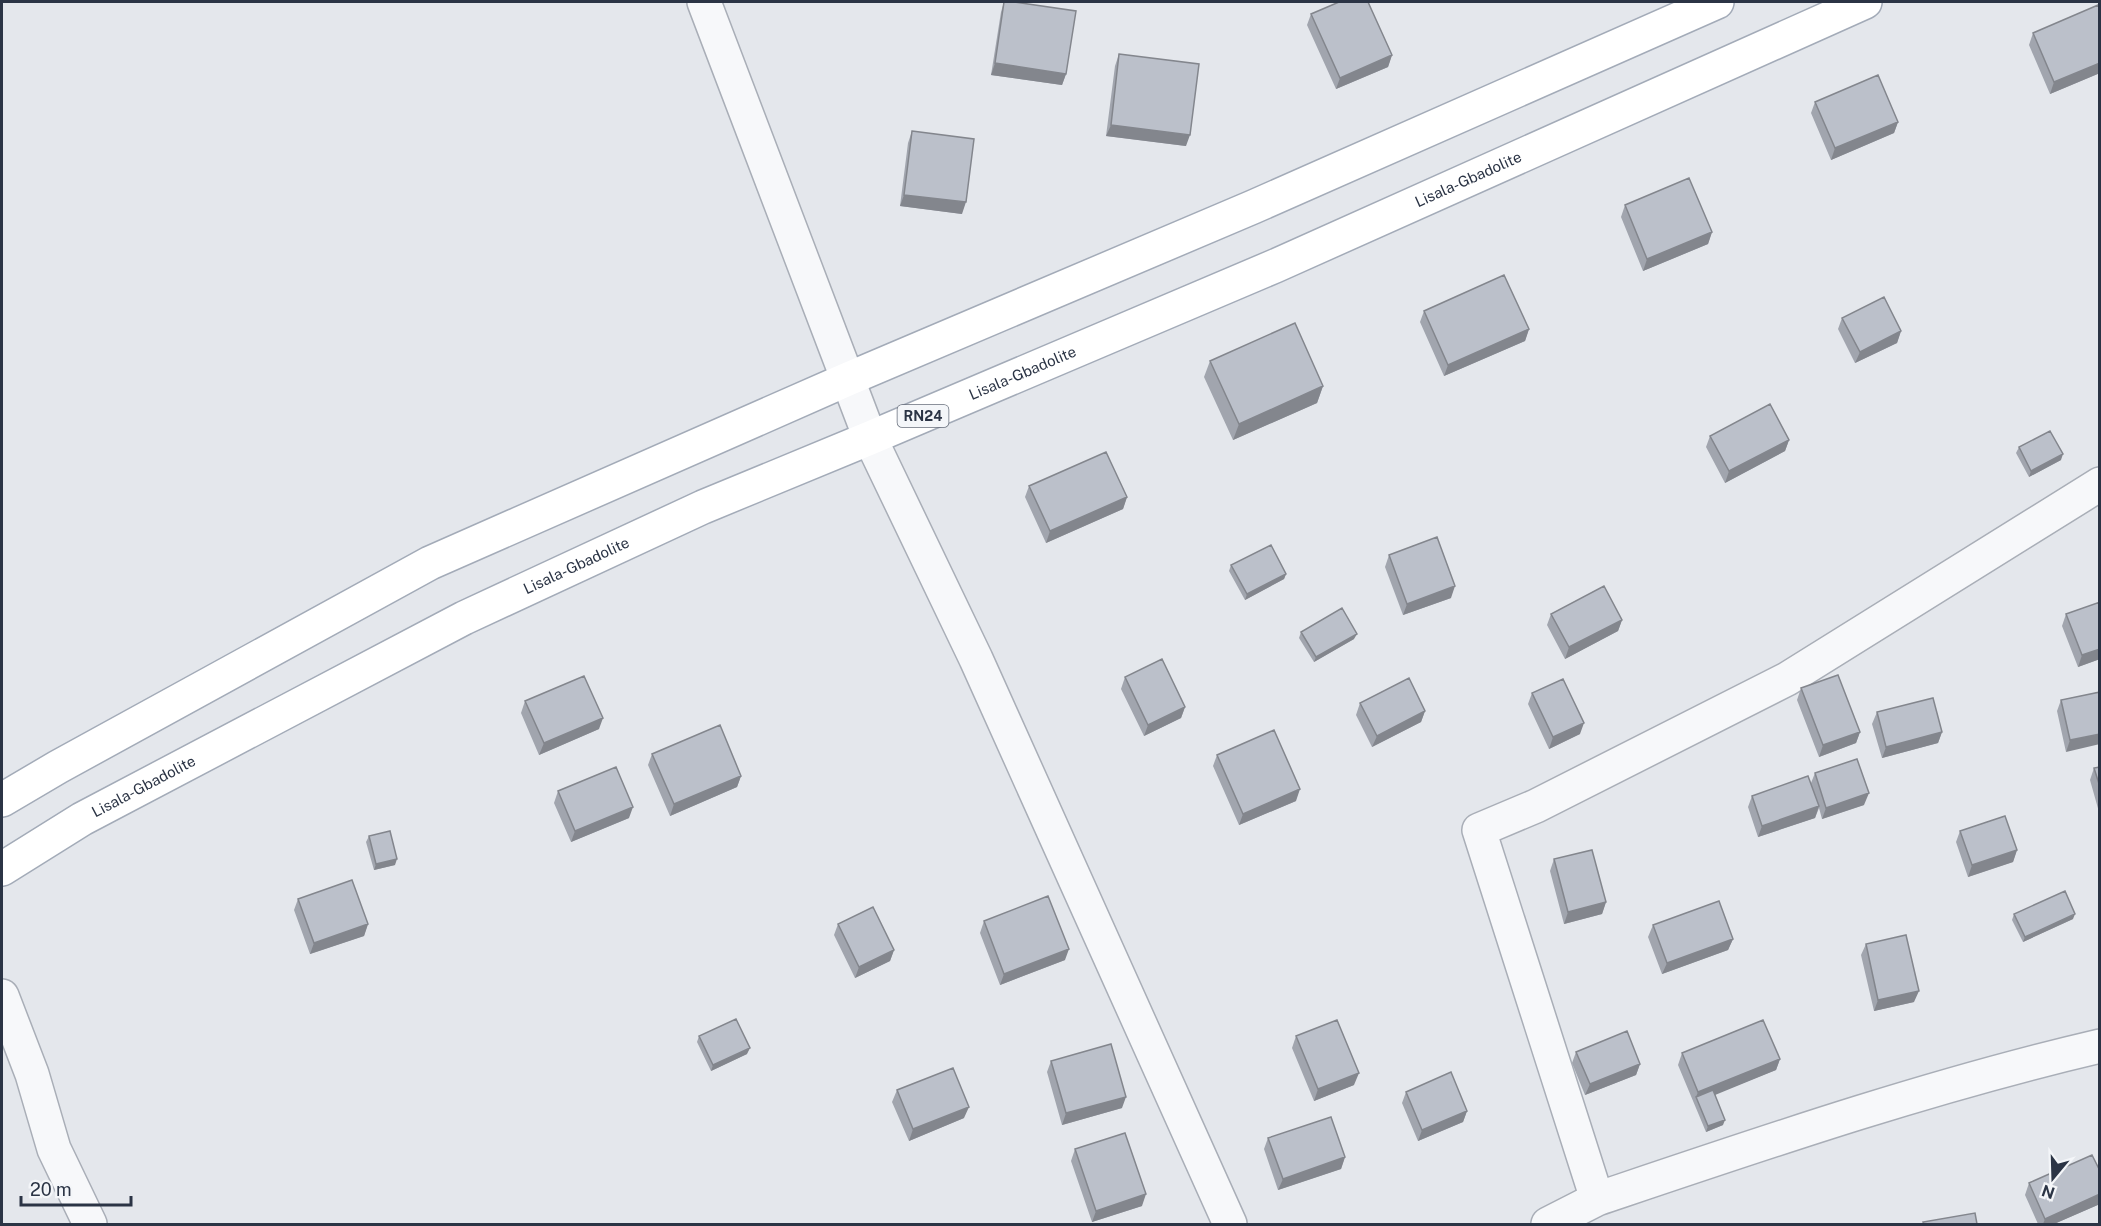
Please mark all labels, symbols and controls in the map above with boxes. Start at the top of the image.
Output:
street label: Lisala-Gbadolite [1412,148,1524,210]
street label: Lisala-Gbadolite [966,342,1079,403]
road number: RN24 [898,405,948,427]
street label: Lisala-Gbadolite [521,533,632,597]
street label: Lisala-Gbadolite [89,752,198,820]
north arrow [2023,1148,2083,1208]
scale bar [21,1169,130,1207]
text: 20 m [30,1179,72,1200]
text: N [2039,1181,2057,1203]

